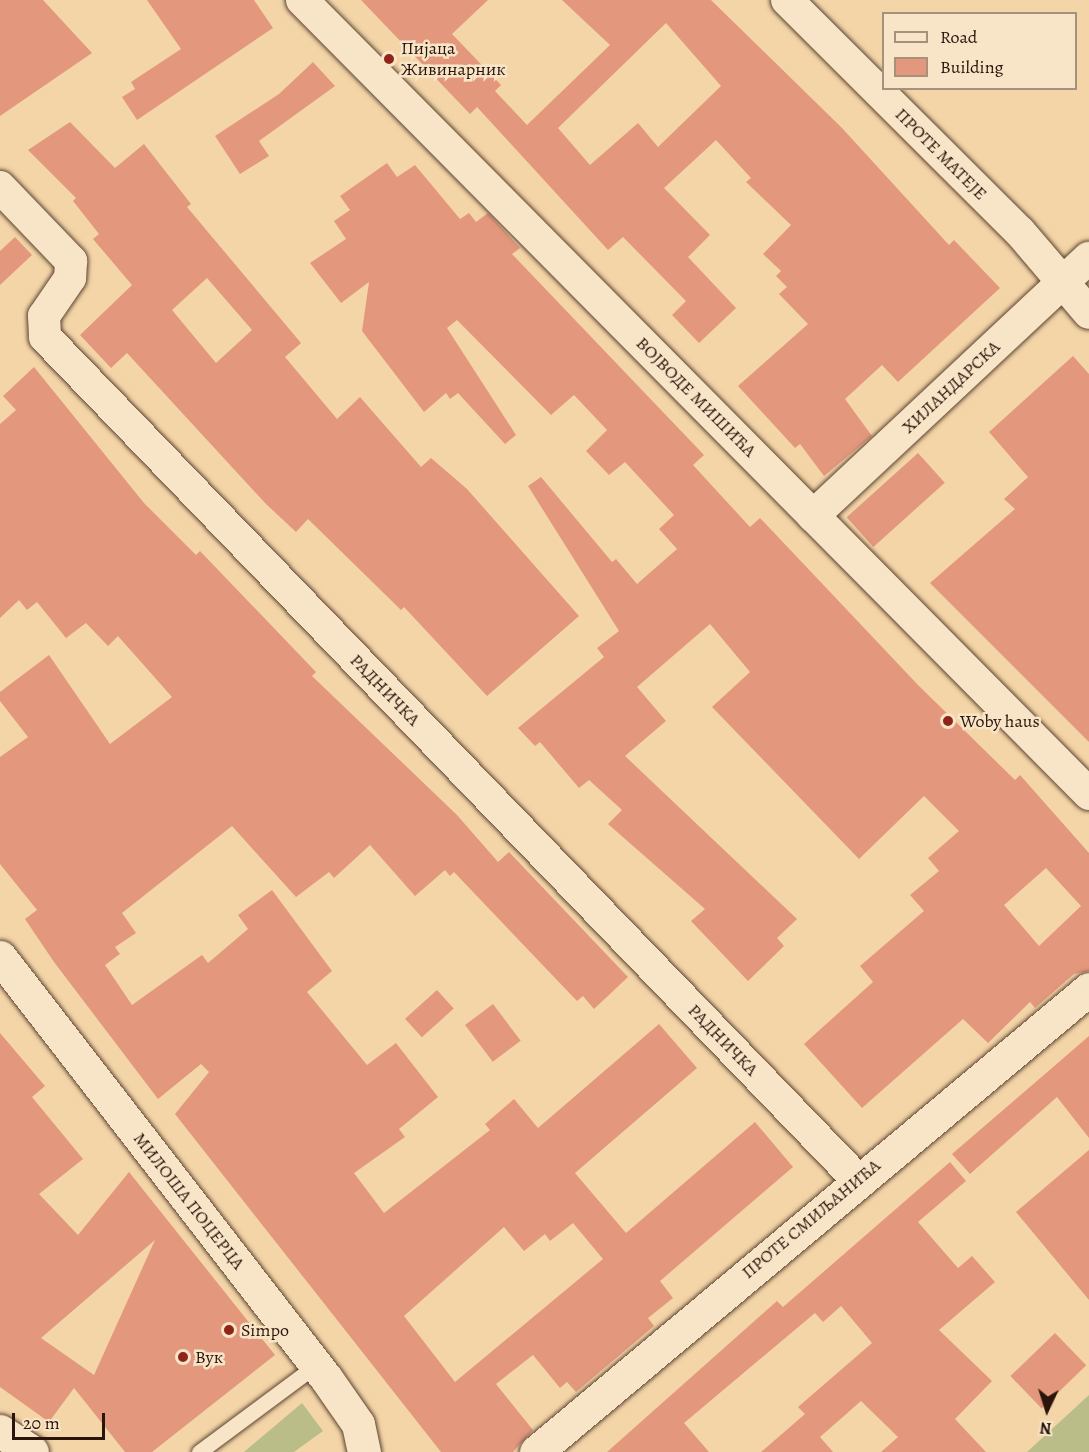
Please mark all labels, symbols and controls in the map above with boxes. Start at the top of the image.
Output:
legend [882,12,1077,90]
text: Road [940,25,977,49]
place label: Пијаца Живинарник [401,38,506,80]
marker: Пијаца Живинарник [382,52,396,66]
text: Building [940,55,1004,79]
street label: ПРОТЕ МАТЕЈЕ [891,104,991,204]
street label: ВОЈВОДЕ МИШИЋА [631,332,761,462]
street label: ХИЛАНДАРСКА [898,336,1004,438]
street label: РАДНИЧКА [345,650,425,730]
place label: Woby haus [960,710,1040,732]
marker: Woby haus [941,714,955,728]
street label: РАДНИЧКА [683,1000,763,1080]
street label: МИЛОША ПОЦЕРЦА [129,1128,249,1274]
street label: ПРОТЕ СМИЉАНИЋА [737,1155,885,1283]
place label: Simpo [241,1319,289,1341]
marker: Simpo [222,1323,236,1337]
place label: Вук [195,1346,223,1368]
marker: Вук [176,1350,190,1364]
north arrow [1017,1380,1077,1440]
scale bar [15,1401,108,1439]
text: 20 m [23,1411,60,1435]
text: N [1039,1417,1052,1439]

